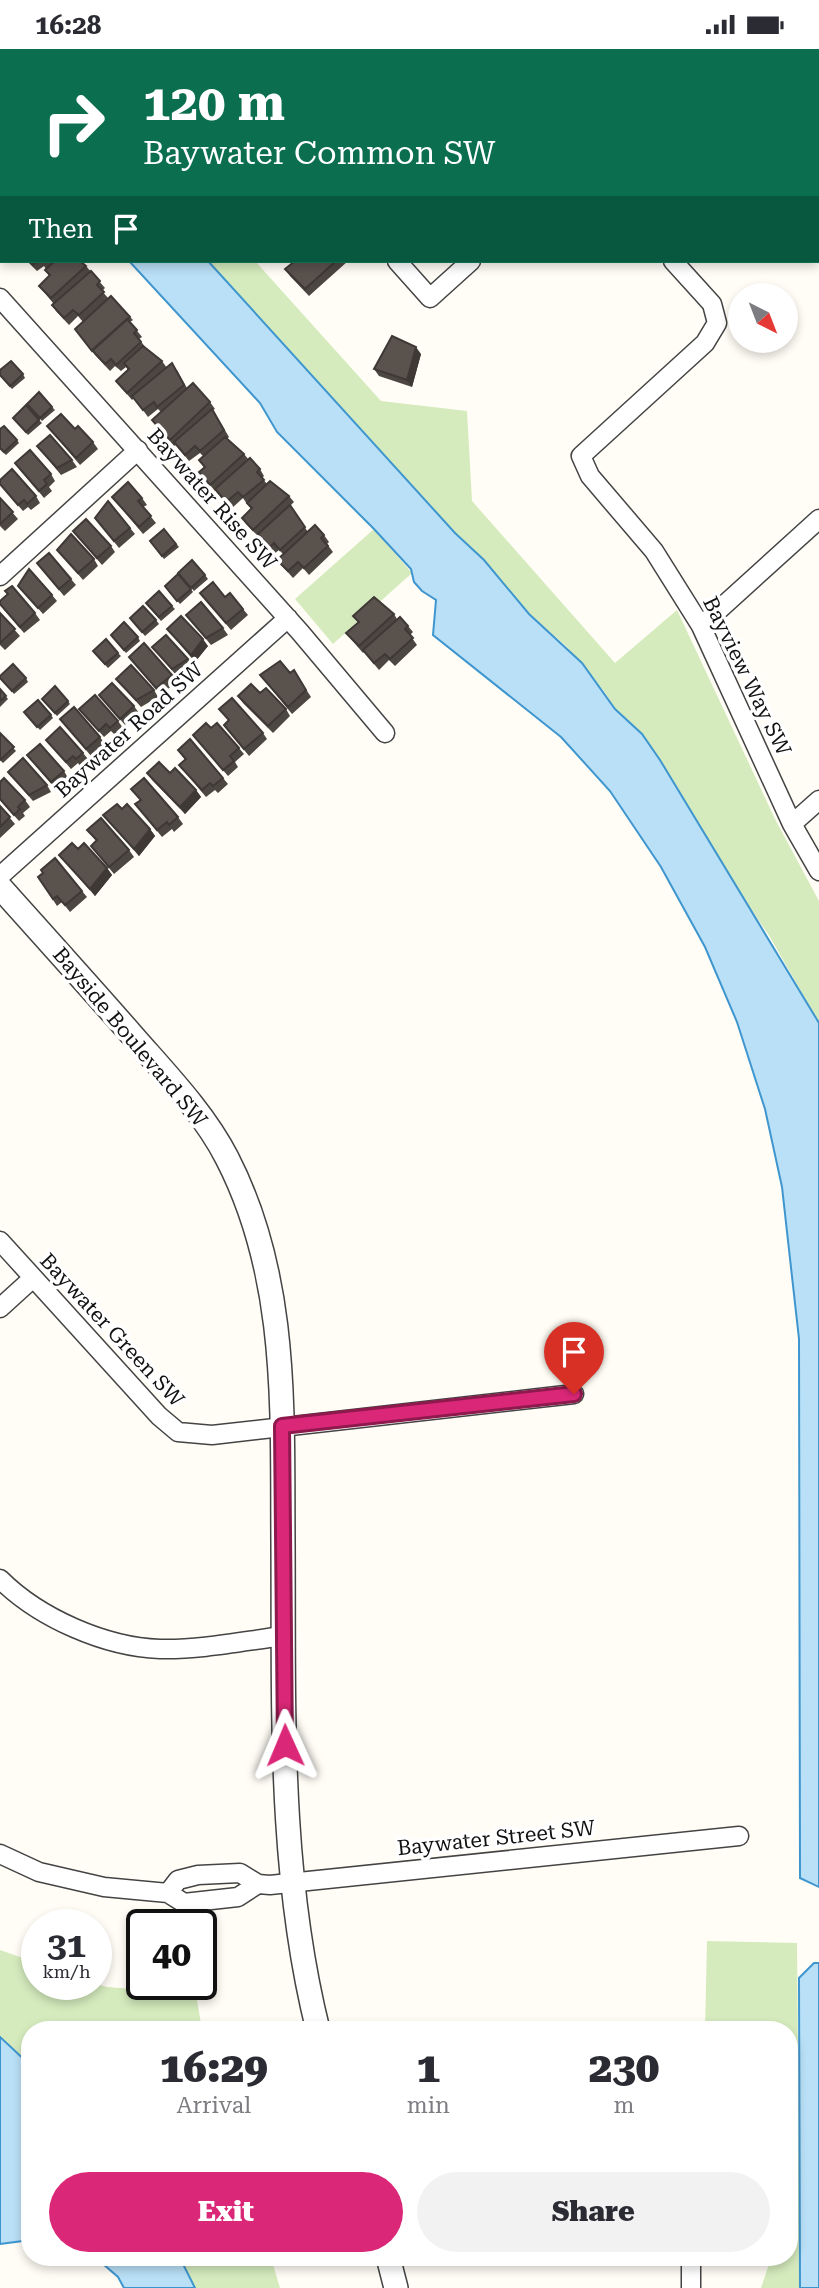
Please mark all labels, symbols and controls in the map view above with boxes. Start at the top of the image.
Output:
text: 16:28 [35,10,101,40]
text: 120 m [143,75,285,132]
icon: right [28,77,119,168]
text: Baywater Common SW [143,134,495,172]
icon: arrive [107,210,145,248]
text: Then [28,214,93,244]
north arrow [728,283,798,353]
map controls [728,283,798,353]
street label: Baywater Rise SW [142,424,282,575]
street label: Bayview Way SW [698,593,796,760]
street label: Baywater Road SW [50,657,208,803]
street label: Bayside Boulevard SW [48,943,212,1132]
street label: Baywater Green SW [35,1249,189,1412]
pin [544,1322,604,1394]
icon: arrive [555,1333,593,1371]
position arrow [248,1708,322,1782]
street label: Baywater Street SW [396,1816,597,1860]
speed limit sign: 40 [126,1909,217,2000]
text: 31 [47,1925,86,1966]
text: km/h [42,1961,91,1982]
text: 16:29 [160,2043,268,2092]
text: 1 [416,2043,440,2092]
text: 230 [589,2043,659,2092]
text: Arrival [176,2092,251,2119]
text: min [407,2092,450,2119]
text: m [613,2092,634,2119]
button: Exit [49,2172,403,2252]
button: Share [417,2172,770,2252]

